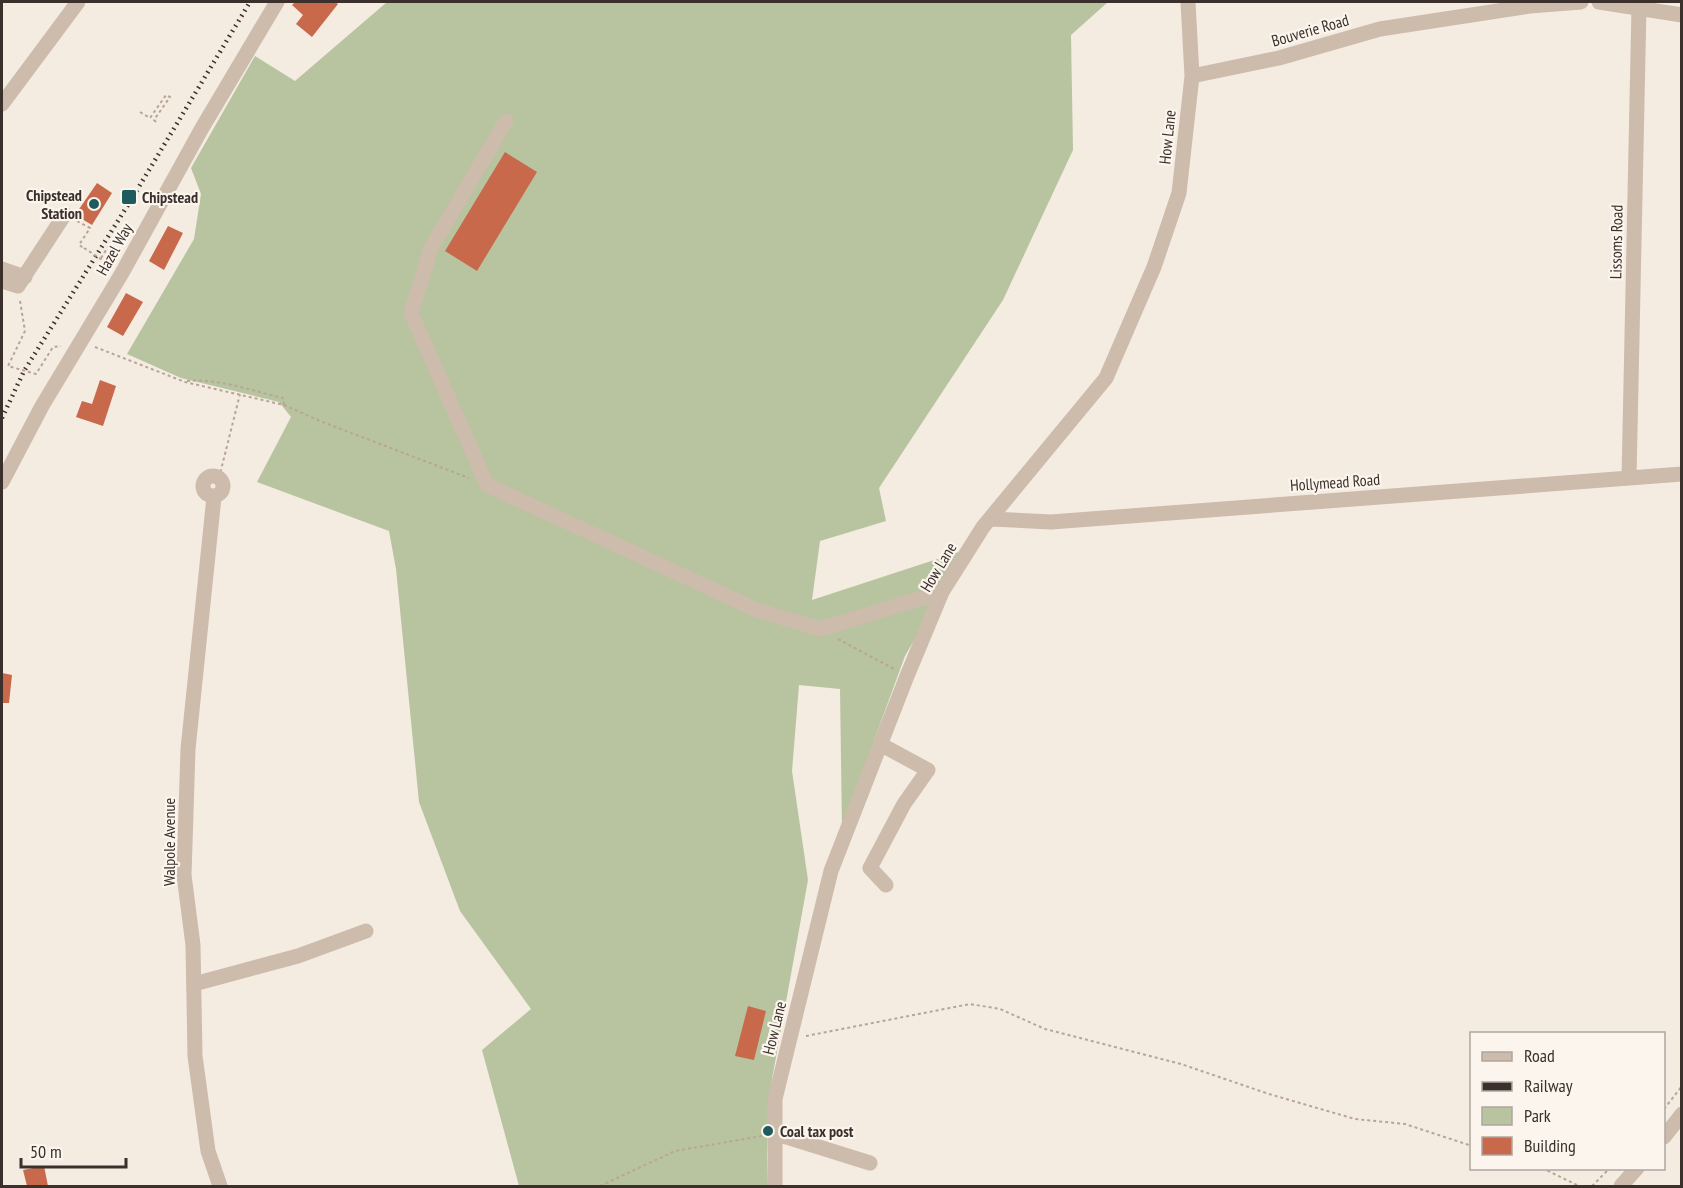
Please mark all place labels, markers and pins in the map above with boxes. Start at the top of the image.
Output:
place label: Chipstead Station [26,185,82,223]
place label: Chipstead [142,187,198,207]
marker: Chipstead [120,188,138,206]
marker: Chipstead Station [87,197,101,211]
place label: Coal tax post [780,1121,854,1141]
marker: Coal tax post [761,1124,775,1138]

